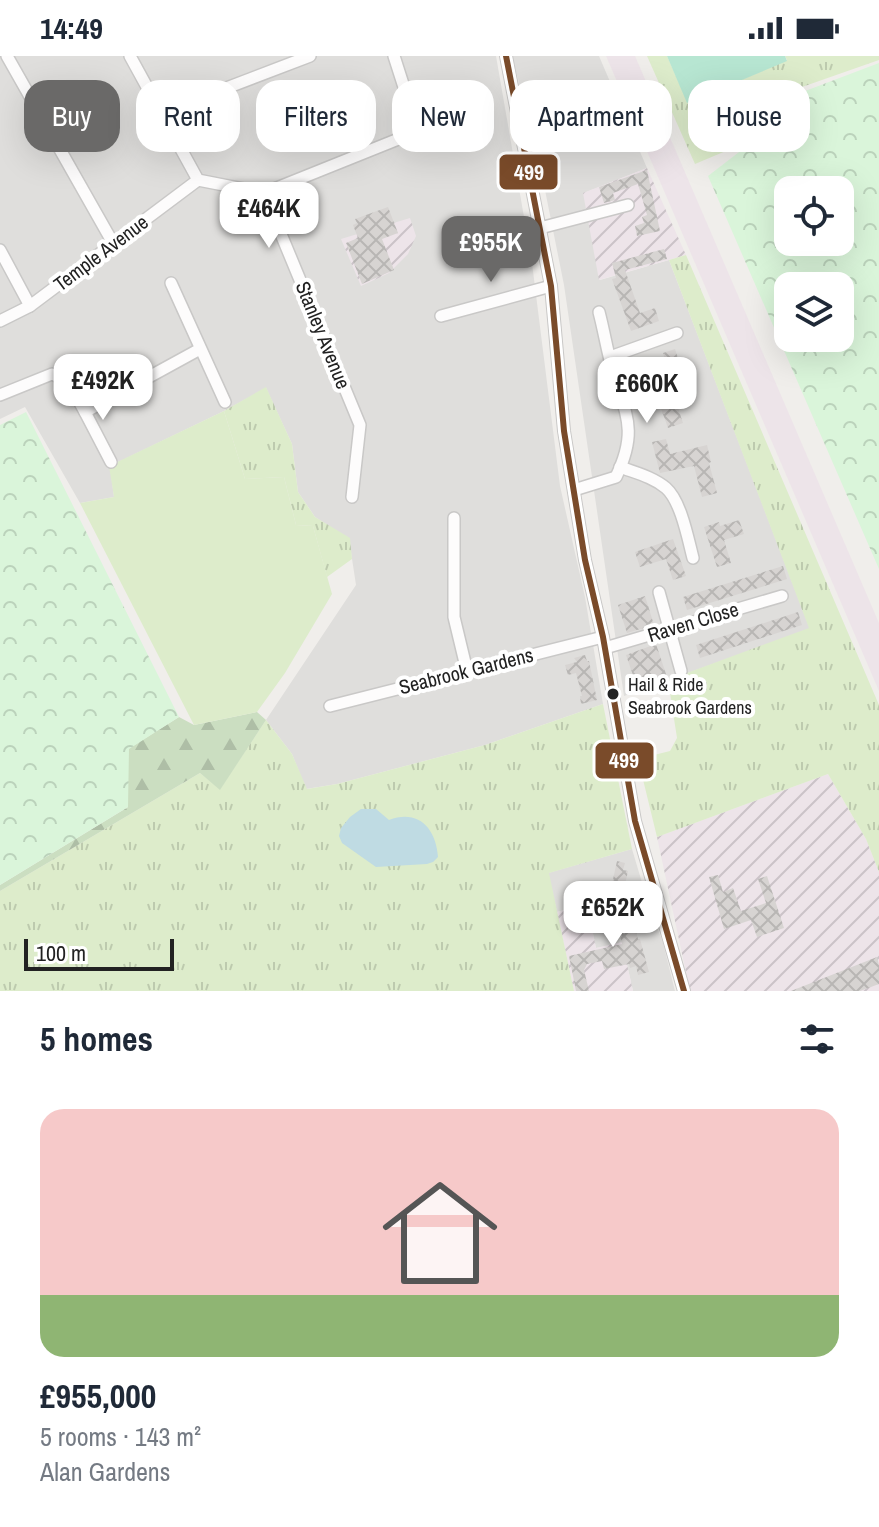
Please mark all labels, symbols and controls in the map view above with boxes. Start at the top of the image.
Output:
text: 14:49 [40,8,103,48]
chip: Buy [24,80,120,152]
chip: Rent [136,80,240,152]
chip: Filters [256,80,376,152]
chip: New [392,80,494,152]
chip: Apartment [510,80,672,152]
chip: House [688,80,810,152]
line badge: 499 [498,153,559,191]
text: 499 [514,157,544,187]
map controls [774,176,854,352]
button: locate [774,176,854,256]
pin: £464K [213,182,325,250]
text: £464K [238,190,300,225]
street label: Temple Avenue [48,208,153,297]
pin: £955K [435,216,547,284]
text: £955K [460,224,522,259]
button: layers [774,272,854,352]
street label: Stanley Avenue [290,277,357,393]
pin: £492K [47,354,159,422]
pin: £660K [591,357,703,425]
text: £492K [72,362,134,397]
text: £660K [616,365,678,400]
street label: Raven Close [644,595,742,648]
street label: Seabrook Gardens [396,641,536,700]
place label: Hail & Ride Seabrook Gardens [628,672,752,720]
marker: Hail & Ride Seabrook Gardens [605,686,621,702]
line badge: 499 [594,741,655,780]
text: 499 [609,745,639,775]
pin: £652K [557,881,669,949]
text: £652K [582,889,644,924]
scale bar [24,935,174,971]
text: 100 m [36,938,86,968]
text: 5 homes [40,1016,153,1062]
icon: filters [795,1017,839,1061]
icon: home [368,1161,512,1305]
text: £955,000 [40,1373,156,1419]
text: 5 rooms · 143 m² [40,1419,201,1454]
text: Alan Gardens [40,1454,170,1489]

